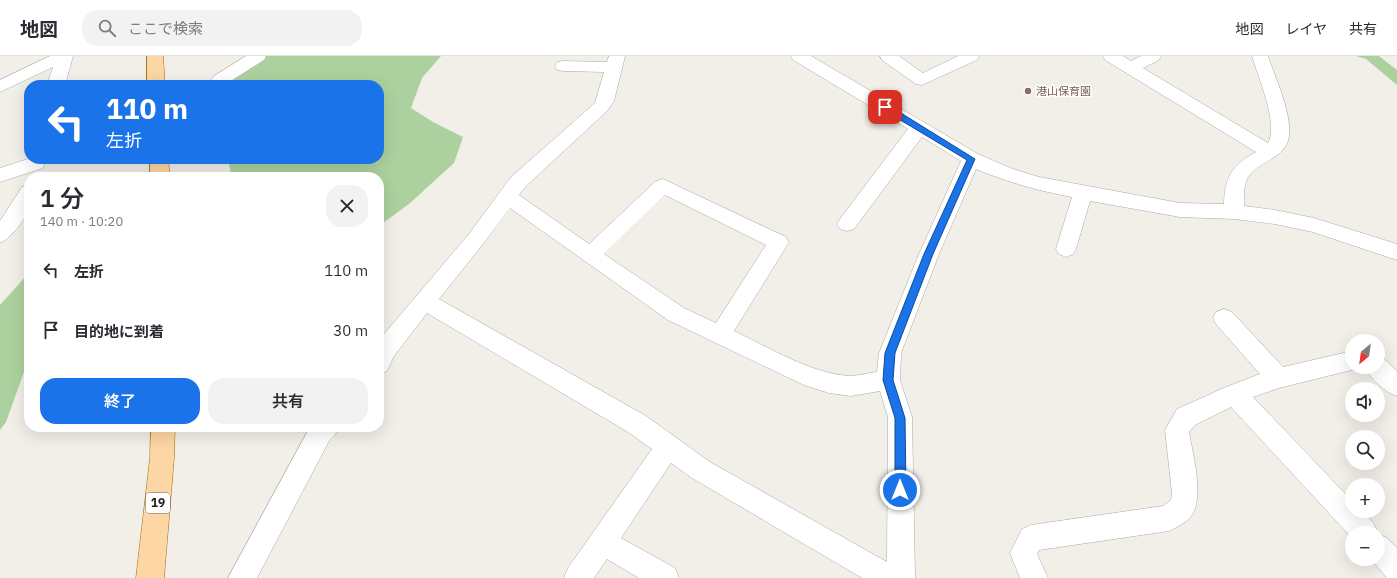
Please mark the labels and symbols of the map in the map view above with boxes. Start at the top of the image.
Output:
place label: 港山保育園 [1036,84,1091,98]
marker: 港山保育園 [1023,86,1033,96]
pin [868,90,902,124]
north arrow [1345,334,1385,374]
position arrow [879,469,921,511]
road number: 19 [146,493,170,513]

